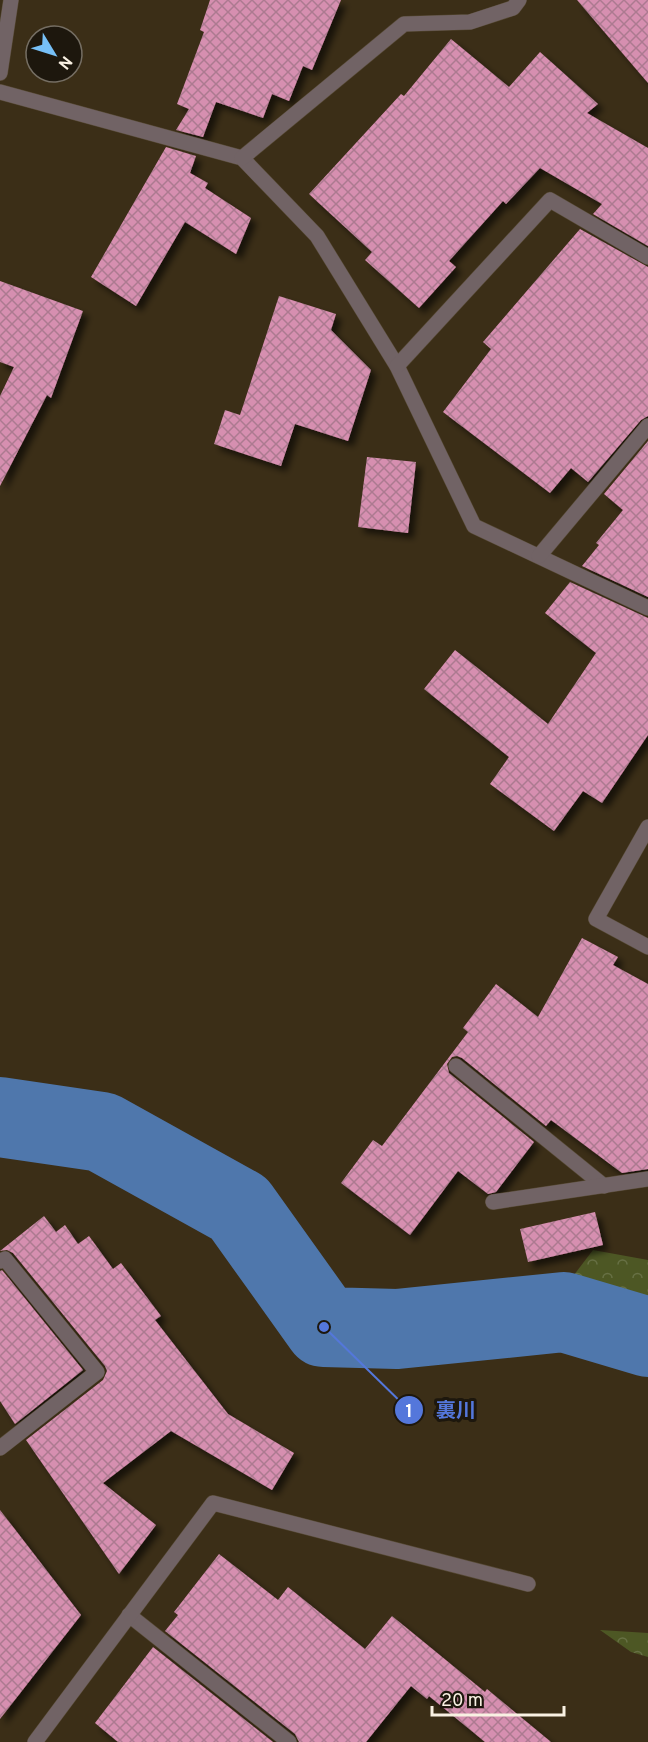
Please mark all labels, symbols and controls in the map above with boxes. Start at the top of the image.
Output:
north arrow [24,24,84,84]
text: N [53,51,76,73]
callout: 裏川 [394,1391,488,1429]
text: 裏川 [436,1399,476,1425]
text: 1 [405,1401,413,1424]
scale bar [432,1679,564,1717]
text: 20 m [441,1690,483,1713]

